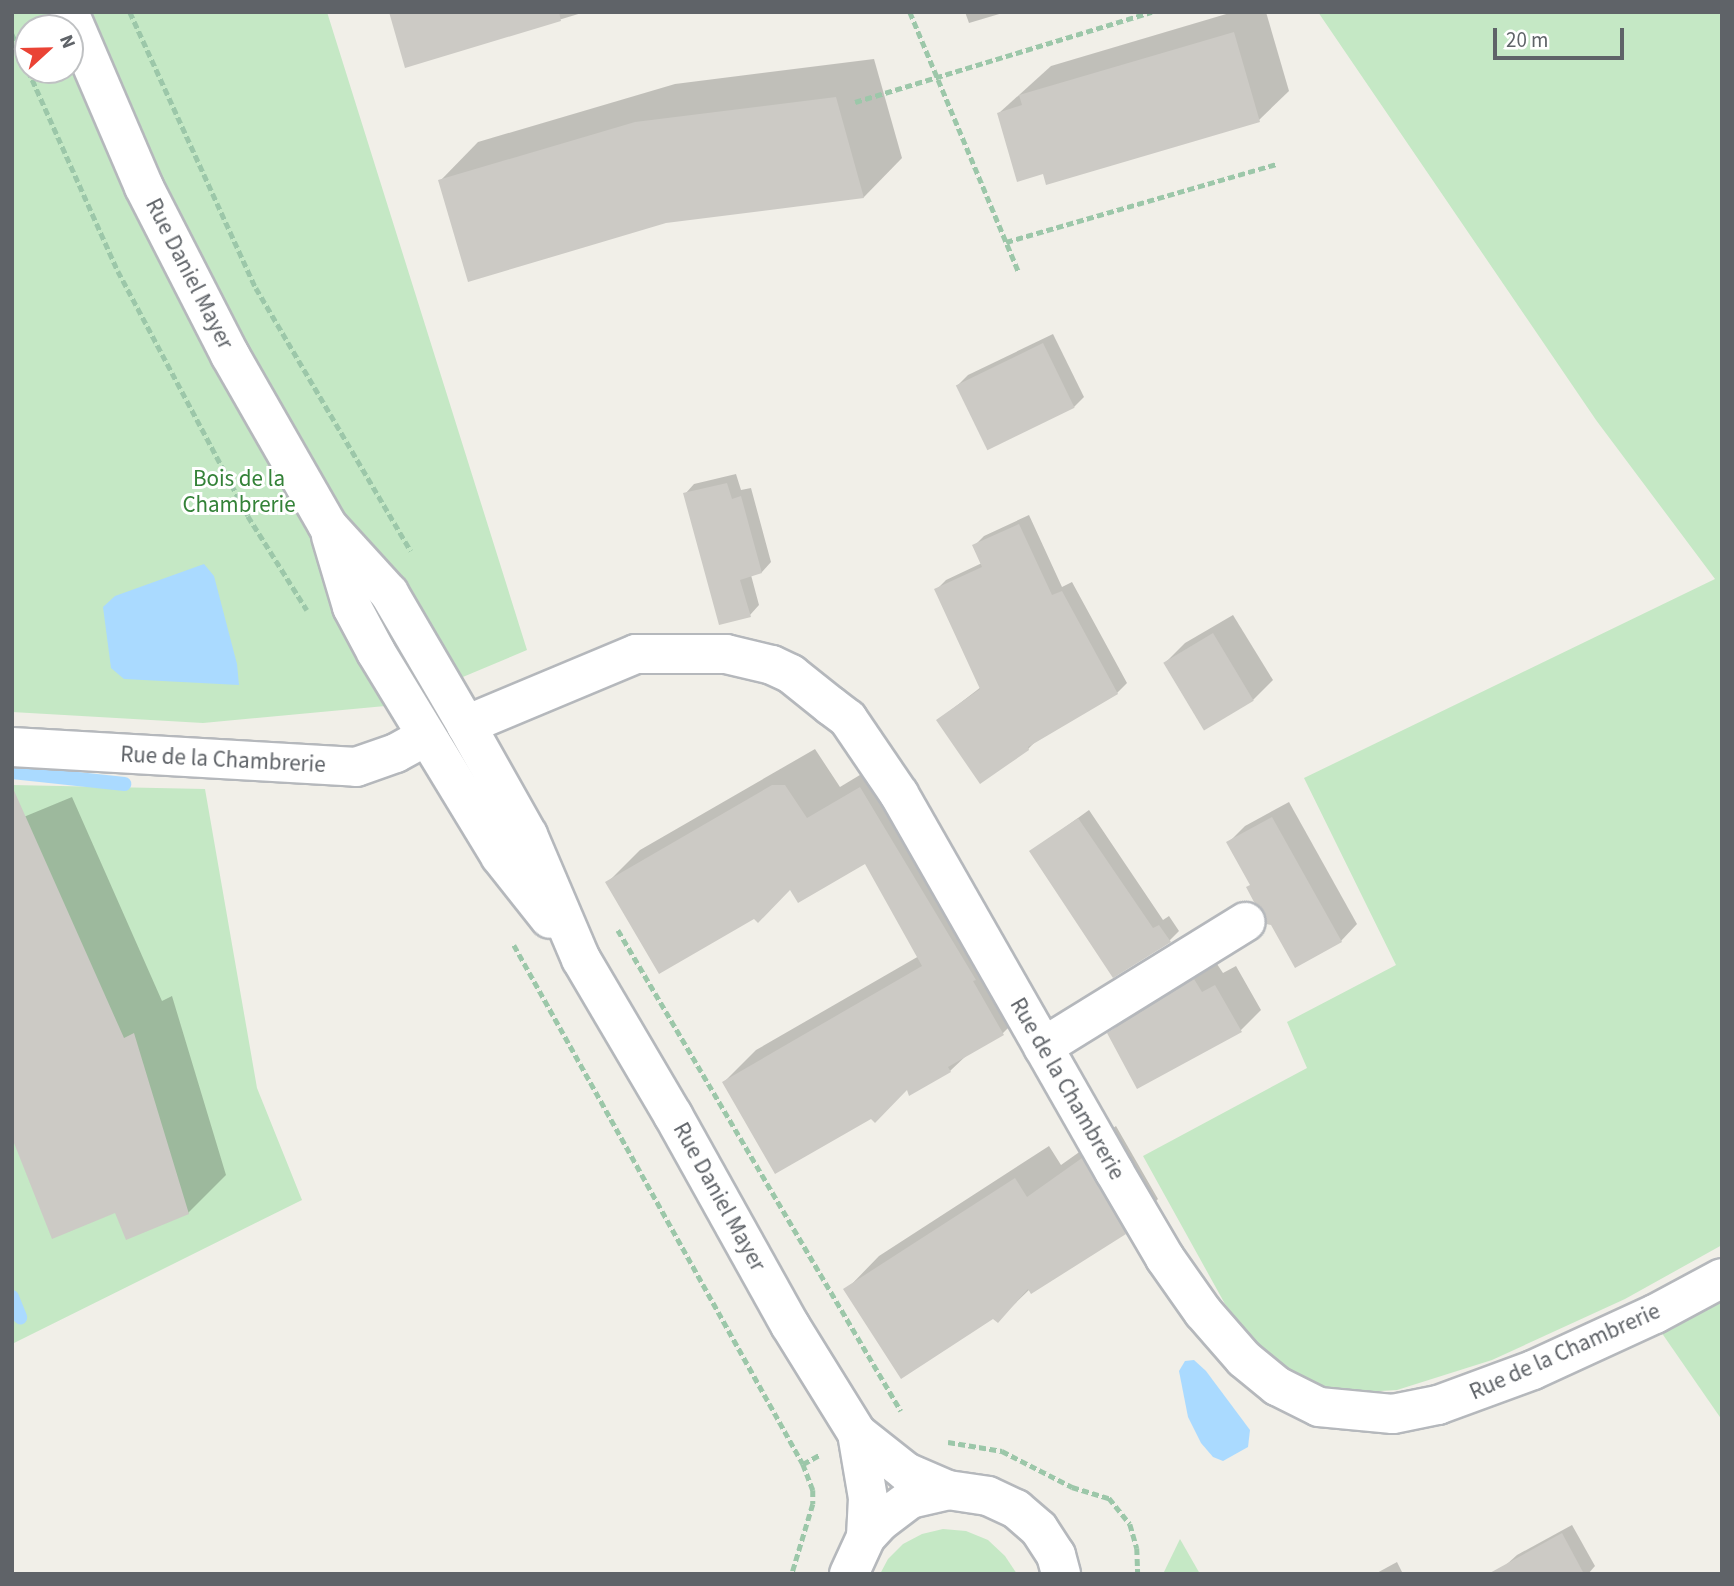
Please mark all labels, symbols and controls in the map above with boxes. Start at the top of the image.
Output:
north arrow [14,14,84,84]
scale bar [1496,14,1627,58]
text: 20 m [1506,25,1548,55]
text: N [52,31,82,53]
street label: Rue Daniel Mayer [139,194,239,354]
park label: Bois de la Chambrerie [182,465,296,519]
street label: Rue de la Chambrerie [120,741,326,779]
street label: Rue de la Chambrerie [1004,993,1130,1185]
street label: Rue Daniel Mayer [667,1118,771,1276]
street label: Rue de la Chambrerie [1465,1298,1665,1406]

